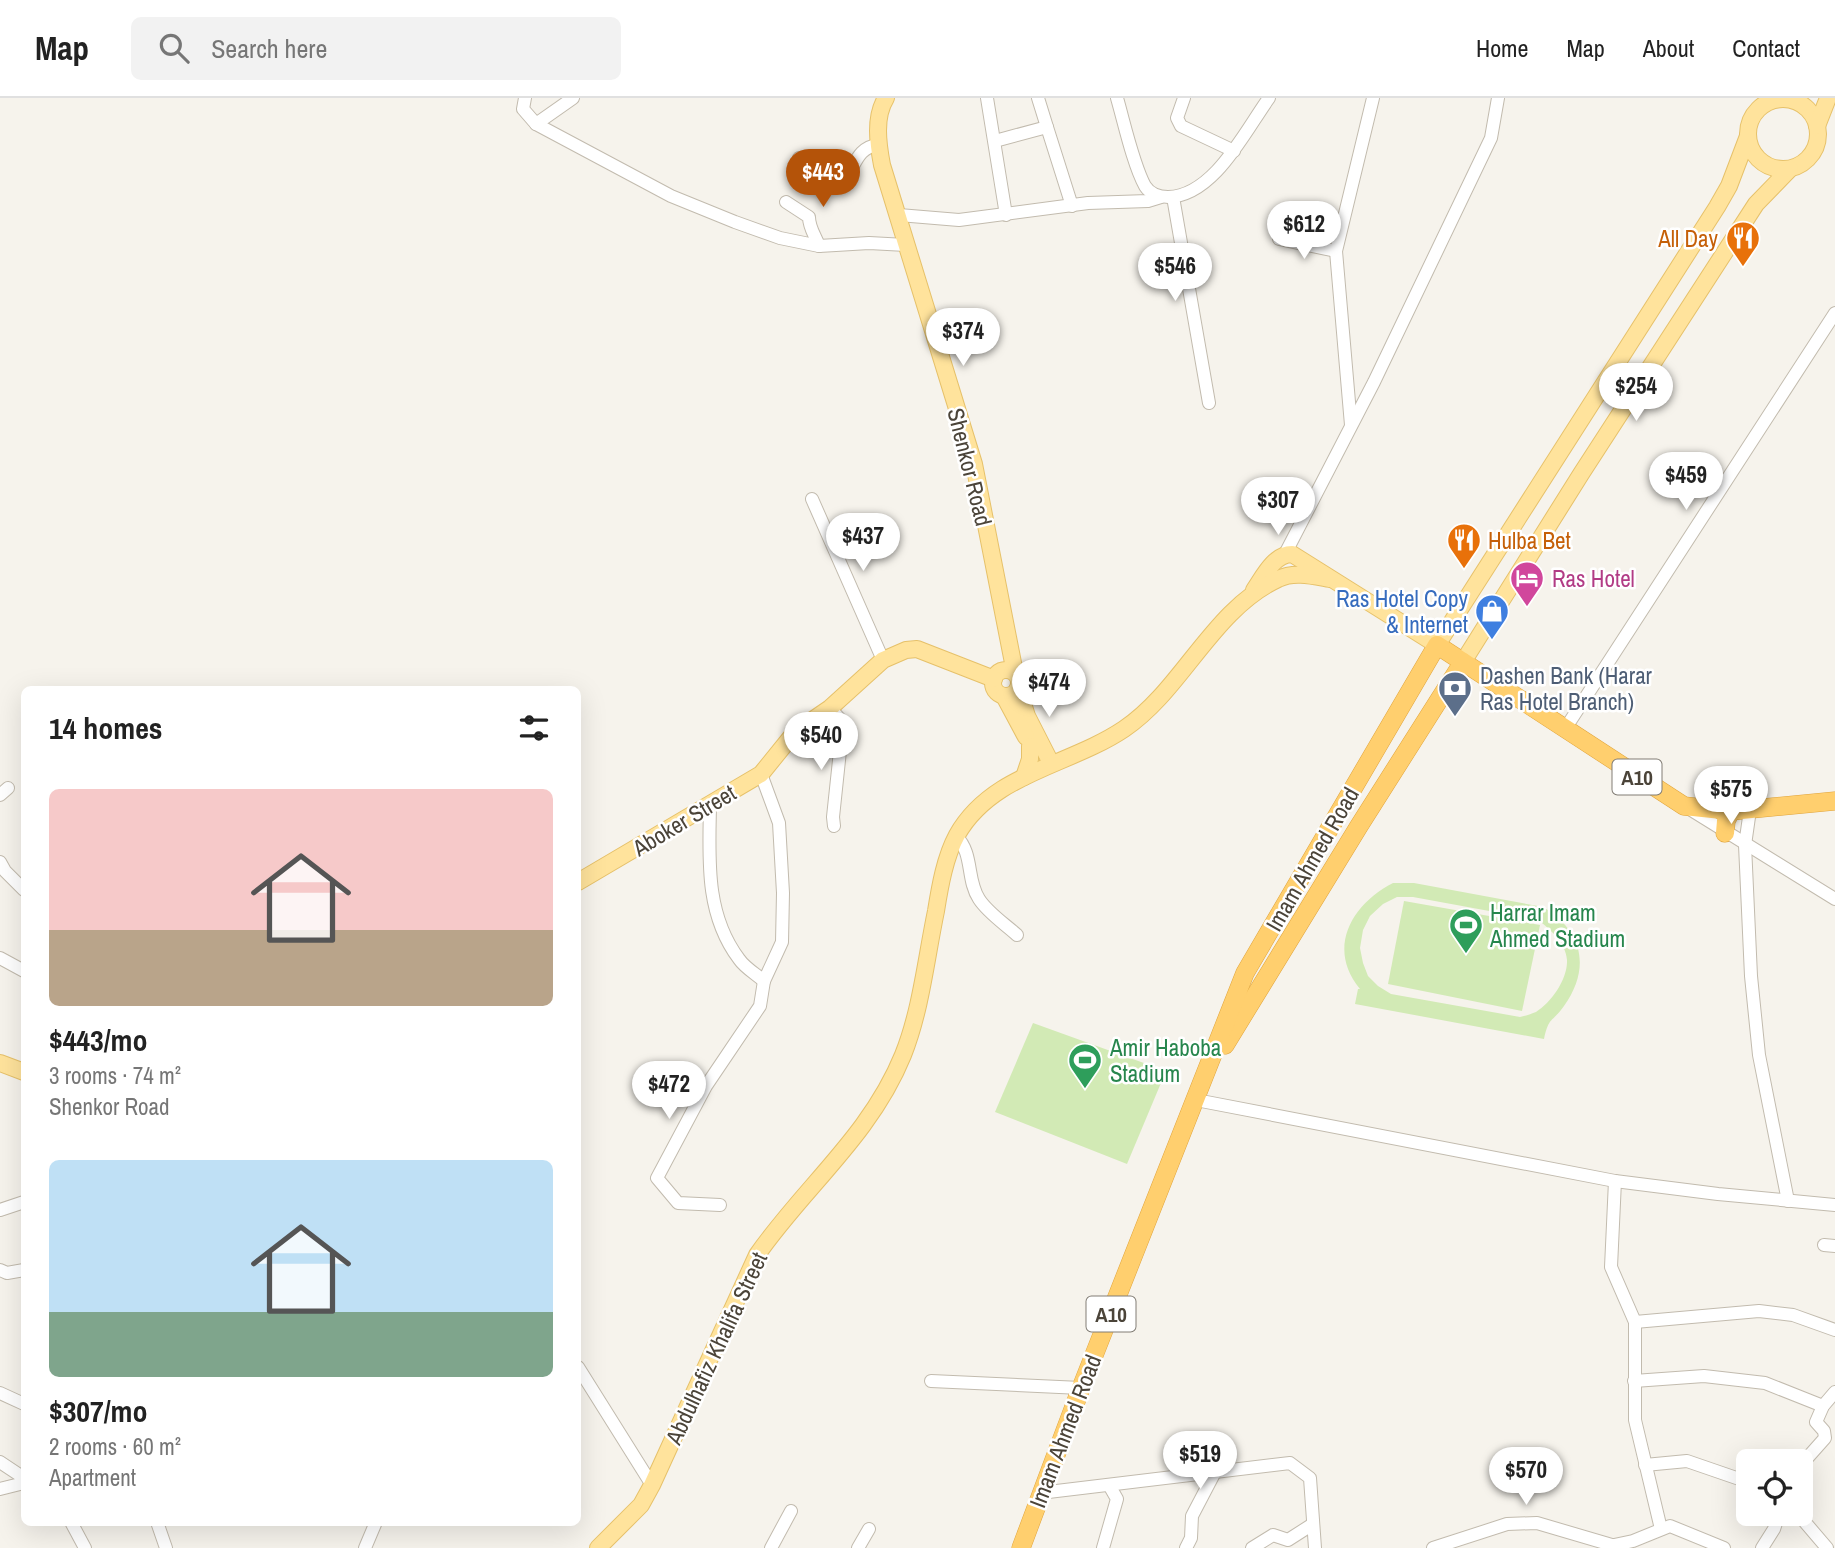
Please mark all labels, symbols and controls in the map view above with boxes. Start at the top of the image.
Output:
search box [131,17,621,80]
text: Map [35,26,89,70]
icon: search [155,29,193,67]
text: Search here [211,31,327,66]
text: Home [1476,32,1528,64]
text: Map [1566,32,1605,64]
text: About [1643,32,1694,64]
text: Contact [1732,32,1800,64]
pin: $443 [782,150,864,209]
text: $443 [802,156,844,187]
pin: $612 [1263,202,1345,261]
text: $612 [1283,208,1325,239]
restaurant icon: All Day [1724,219,1762,268]
place label: All Day [1657,223,1719,254]
pin: $546 [1134,244,1216,303]
text: $546 [1154,250,1196,281]
pin: $374 [922,308,1004,368]
text: $374 [942,315,984,346]
pin: $254 [1595,364,1677,423]
text: $254 [1615,370,1657,401]
street label: Shenkor Road [940,405,1000,529]
pin: $459 [1645,452,1727,512]
text: $459 [1665,459,1707,490]
pin: $307 [1237,478,1319,537]
text: $307 [1257,484,1299,515]
pin: $437 [822,514,904,573]
text: $437 [842,520,884,551]
restaurant icon: Hulba Bet [1445,521,1483,570]
place label: Hulba Bet [1488,525,1571,556]
hotel icon: Ras Hotel [1508,559,1546,608]
place label: Ras Hotel [1552,563,1635,594]
place label: Ras Hotel Copy & Internet [1336,583,1469,640]
shop icon: Ras Hotel Copy & Internet [1473,592,1511,641]
pin: $474 [1008,660,1090,719]
place label: Dashen Bank (Harar Ras Hotel Branch) [1480,660,1653,717]
text: $474 [1028,666,1070,697]
bank icon: Dashen Bank (Harar Ras Hotel Branch) [1436,669,1474,718]
text: 14 homes [49,708,163,748]
icon: filters [515,709,553,747]
pin: $540 [780,712,862,772]
text: $540 [800,719,842,750]
road number: A10 [1612,760,1662,794]
pin: $575 [1690,766,1772,826]
text: $575 [1710,773,1752,804]
street label: Aboker Street [626,777,741,864]
street label: Imam Ahmed Road [1258,781,1366,937]
icon: home [238,835,364,961]
place label: Harrar Imam Ahmed Stadium [1489,897,1625,954]
sports icon: Harrar Imam Ahmed Stadium [1447,906,1485,955]
text: $443/mo [49,1020,147,1060]
place label: Amir Haboba Stadium [1109,1032,1222,1089]
sports icon: Amir Haboba Stadium [1066,1041,1104,1090]
text: 3 rooms · 74 m² [49,1060,181,1091]
pin: $472 [628,1062,710,1121]
text: $472 [648,1068,690,1099]
text: Shenkor Road [49,1091,170,1122]
icon: home [238,1206,364,1332]
street label: Abdulhafiz Khalifa Street [657,1247,774,1450]
road number: A10 [1086,1296,1136,1332]
street label: Imam Ahmed Road [1022,1350,1108,1512]
text: $307/mo [49,1391,147,1431]
text: 2 rooms · 60 m² [49,1431,181,1462]
pin: $519 [1159,1432,1241,1491]
text: $519 [1179,1438,1221,1469]
pin: $570 [1485,1448,1567,1507]
map controls [1736,1449,1813,1526]
button: locate [1736,1449,1813,1526]
text: $570 [1505,1454,1547,1485]
text: Apartment [49,1462,136,1493]

